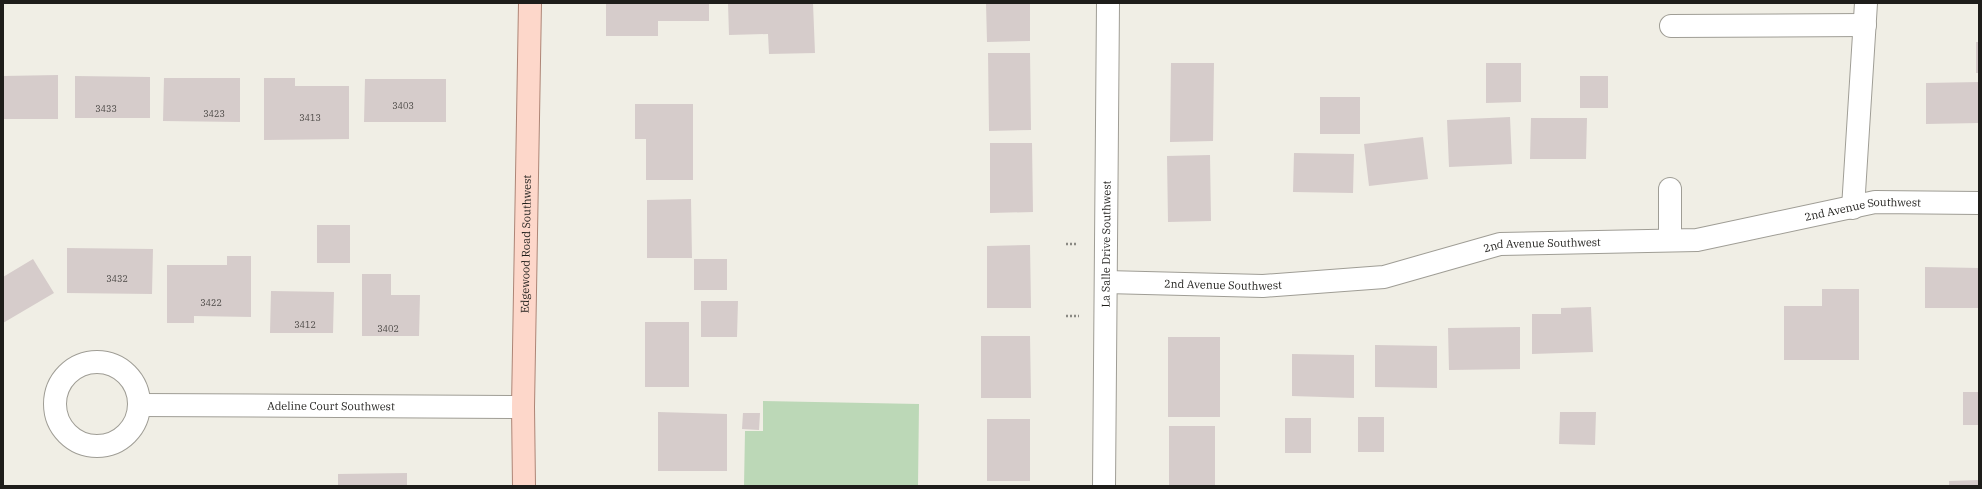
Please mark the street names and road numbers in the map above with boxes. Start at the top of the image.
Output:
street label: Edgewood Road Southwest [518,175,534,313]
street label: La Salle Drive Southwest [1098,180,1114,307]
street label: 2nd Avenue Southwest [1803,195,1921,224]
street label: 2nd Avenue Southwest [1482,235,1601,255]
street label: 2nd Avenue Southwest [1164,276,1282,293]
street label: Adeline Court Southwest [267,399,395,413]

